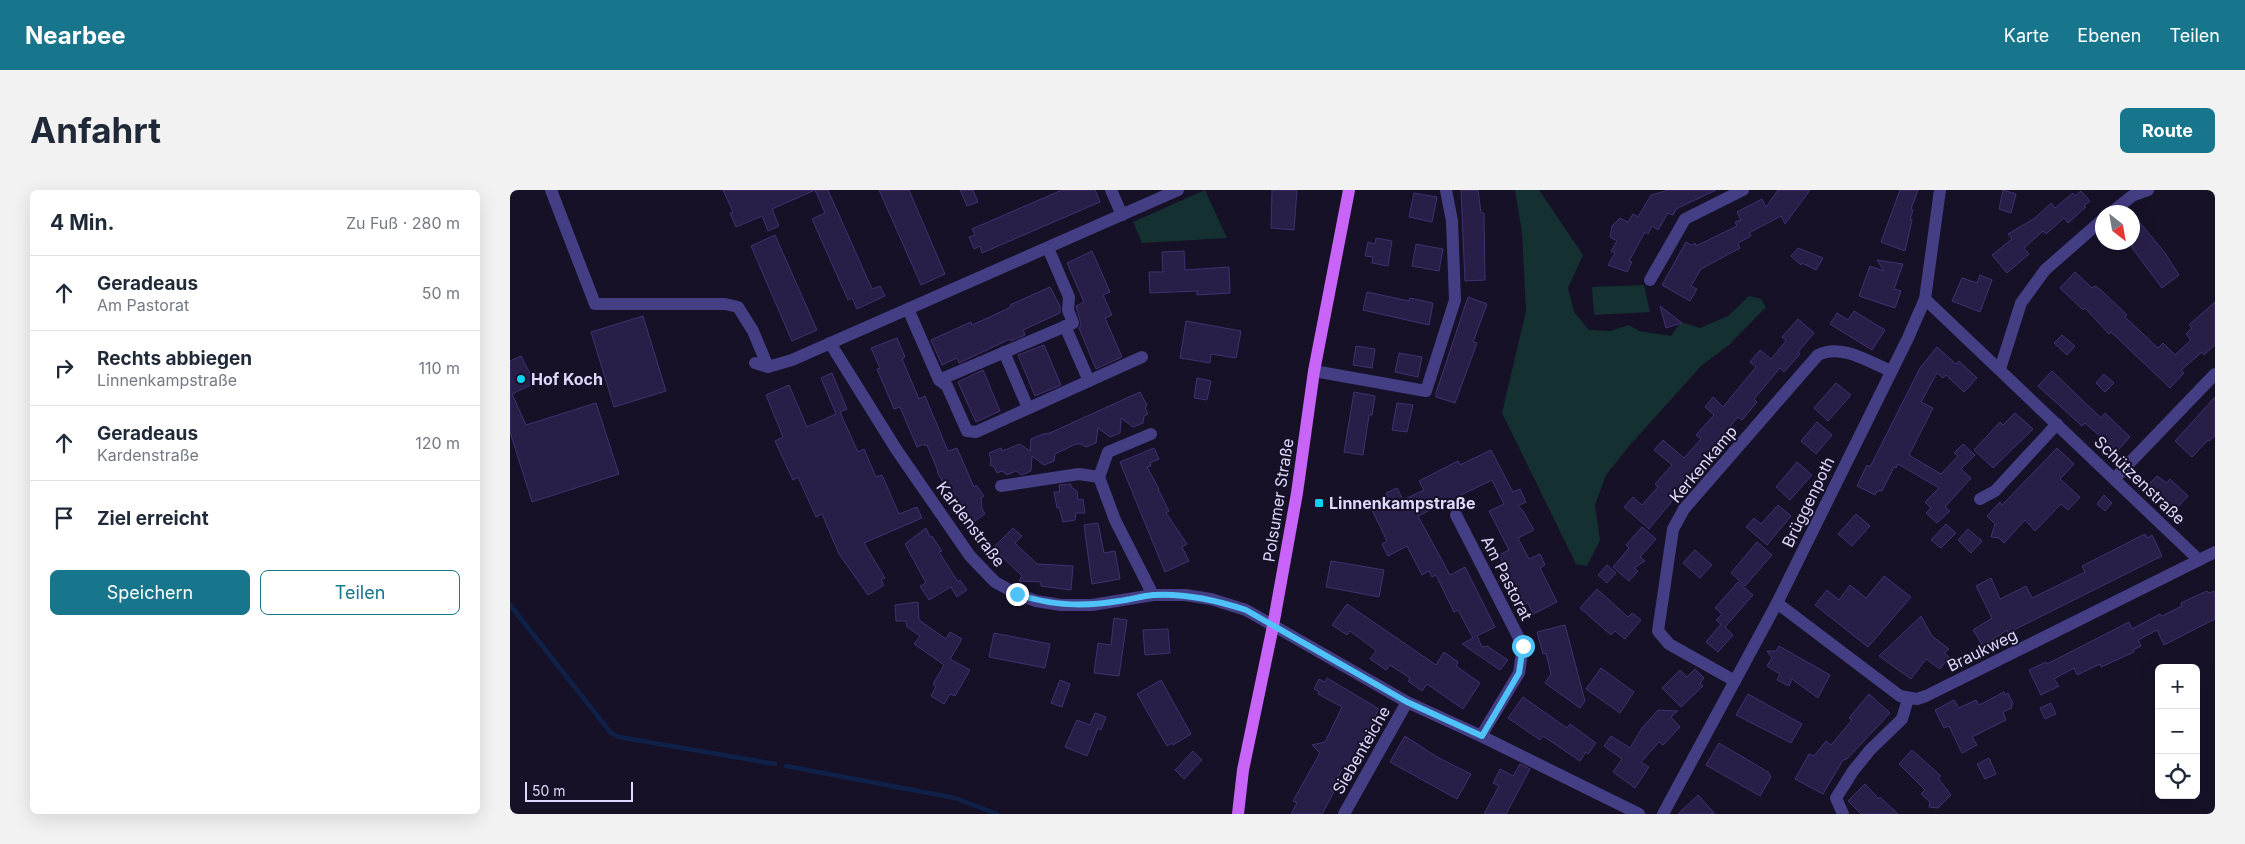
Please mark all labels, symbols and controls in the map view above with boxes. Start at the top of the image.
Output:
text: Nearbee [25,21,126,50]
text: Karte [2004,25,2049,46]
text: Ebenen [2077,25,2141,46]
text: Teilen [2169,25,2220,46]
button: Route [2120,108,2215,153]
text: Anfahrt [30,109,161,151]
north arrow [2095,205,2140,250]
text: 4 Min. [50,210,115,235]
text: Zu Fuß · 280 m [346,213,460,233]
text: Geradeaus [97,272,198,295]
icon: ahead [50,279,78,307]
text: 50 m [422,283,460,303]
text: Am Pastorat [97,295,189,315]
text: Rechts abbiegen [97,347,252,370]
icon: right [50,354,78,382]
text: 110 m [418,358,460,378]
place label: Hof Koch [531,369,603,389]
text: Linnenkampstraße [97,370,237,390]
marker: Hof Koch [515,373,527,385]
street label: Kerkenkamp [1665,421,1741,507]
text: Geradeaus [97,422,198,445]
icon: ahead [50,429,78,457]
street label: Schützenstraße [2090,432,2190,528]
text: 120 m [415,433,460,453]
street label: Polsumer Straße [1258,437,1298,563]
text: Kardenstraße [97,445,199,465]
street label: Brüggenpoth [1777,453,1839,551]
street label: Kardenstraße [932,477,1010,571]
place label: Linnenkampstraße [1329,493,1476,513]
marker: Linnenkampstraße [1313,497,1325,509]
icon: arrive [50,504,78,532]
text: Ziel erreicht [97,507,209,530]
street label: Am Pastorat [1477,532,1537,624]
button: Speichern [50,570,250,615]
button: Teilen [260,570,460,615]
route end [1006,583,1029,606]
street label: Braukweg [1944,624,2020,676]
route start [1512,635,1535,658]
map controls [2155,664,2200,799]
button: + [2155,664,2200,709]
street label: Siebenteiche [1328,702,1394,798]
button: − [2155,709,2200,754]
button: locate [2155,754,2200,799]
scale bar [525,779,632,802]
text: 50 m [532,782,566,799]

